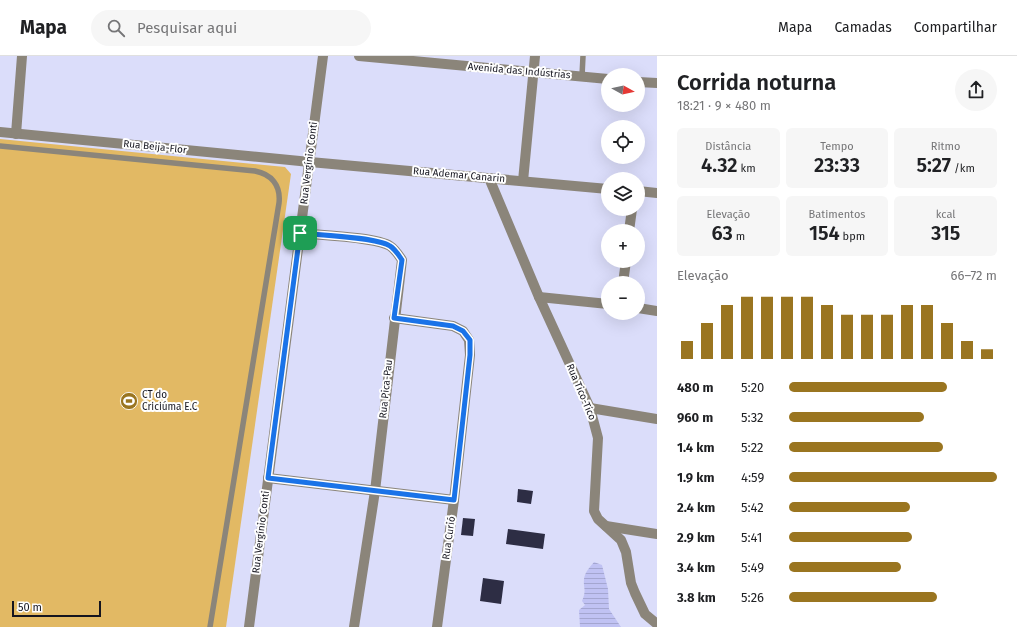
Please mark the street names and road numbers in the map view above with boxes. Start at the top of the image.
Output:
street label: Avenida das Indústrias [467,60,571,81]
street label: Rua Vergínio Conti [297,121,320,205]
street label: Rua Beija-Flor [123,138,188,156]
street label: Rua Ademar Canarin [412,165,506,185]
street label: Rua Pica-Pau [377,359,395,419]
street label: Rua Tico-Tico [564,362,598,422]
street label: Rua Vergínio Conti [249,490,272,574]
street label: Rua Curió [440,515,458,560]

